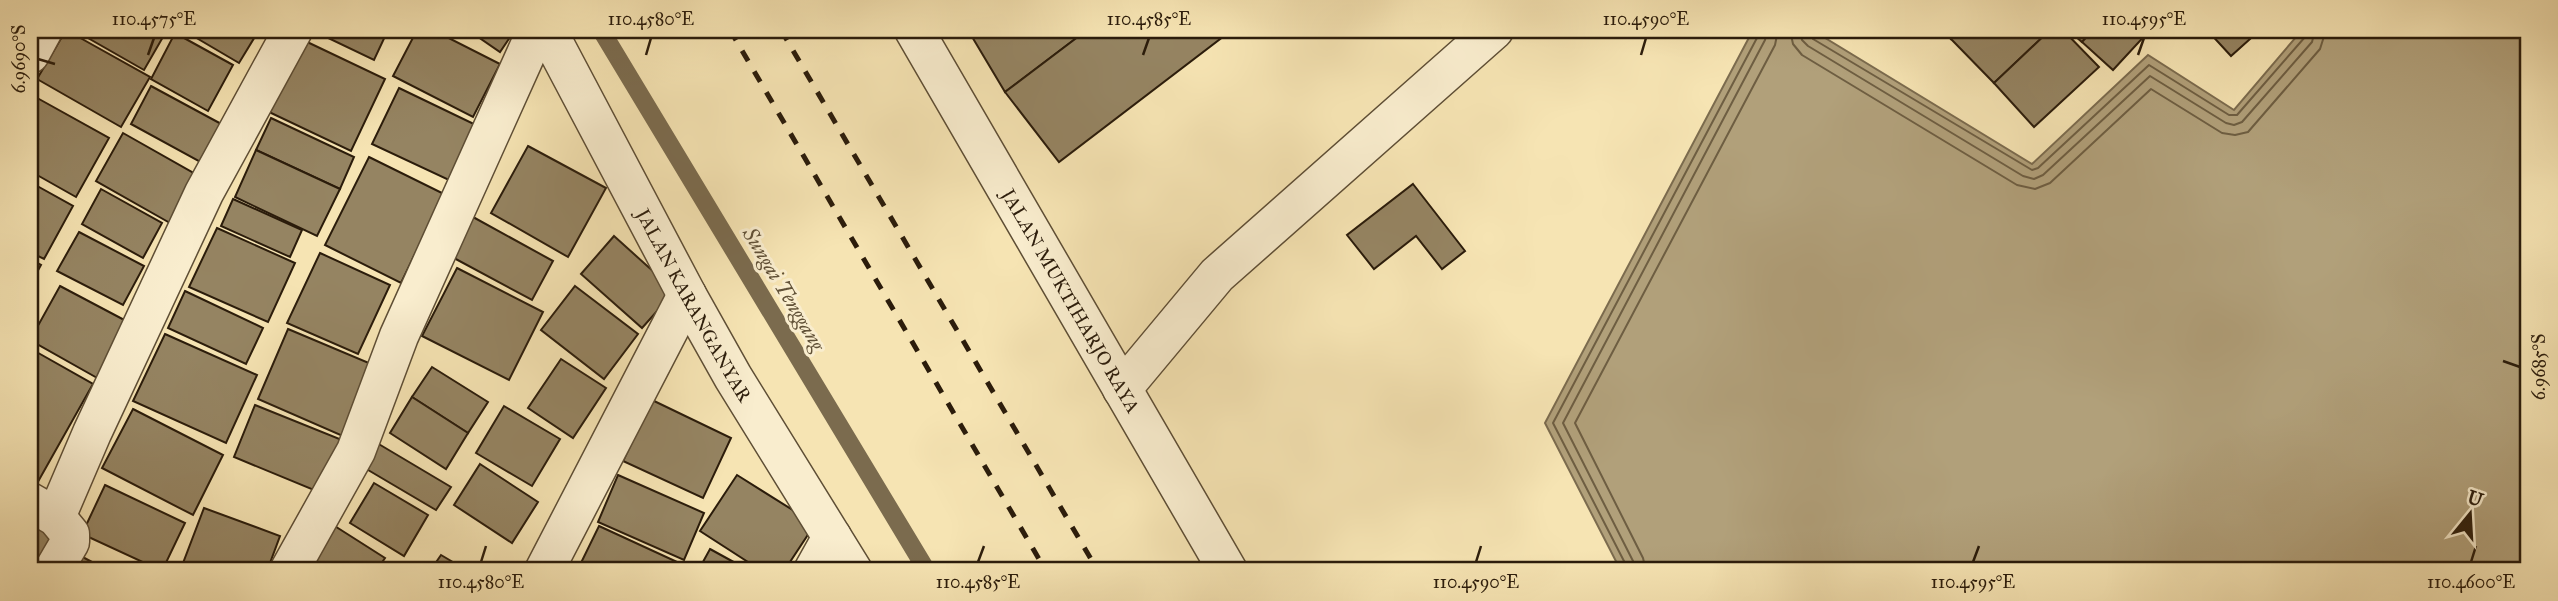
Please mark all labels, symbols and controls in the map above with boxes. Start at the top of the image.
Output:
text: 110.4575°E [112,8,196,30]
text: 110.4580°E [608,8,694,30]
text: 110.4585°E [1107,8,1191,30]
text: 110.4590°E [1603,8,1689,30]
text: 110.4595°E [2102,8,2186,30]
text: 6.9690°S [8,25,30,93]
street label: JALAN MUKTIHARJO RAYA [995,183,1145,417]
street label: JALAN KARANGANYAR [630,203,757,406]
water label: Sungai Tenggang [736,222,832,356]
text: 6.9685°S [2528,334,2550,400]
north arrow [2436,478,2506,548]
text: U [2464,485,2487,512]
text: 110.4580°E [438,571,524,593]
text: 110.4585°E [936,571,1020,593]
text: 110.4590°E [1433,571,1519,593]
text: 110.4595°E [1931,571,2015,593]
text: 110.4600°E [2427,571,2515,593]

